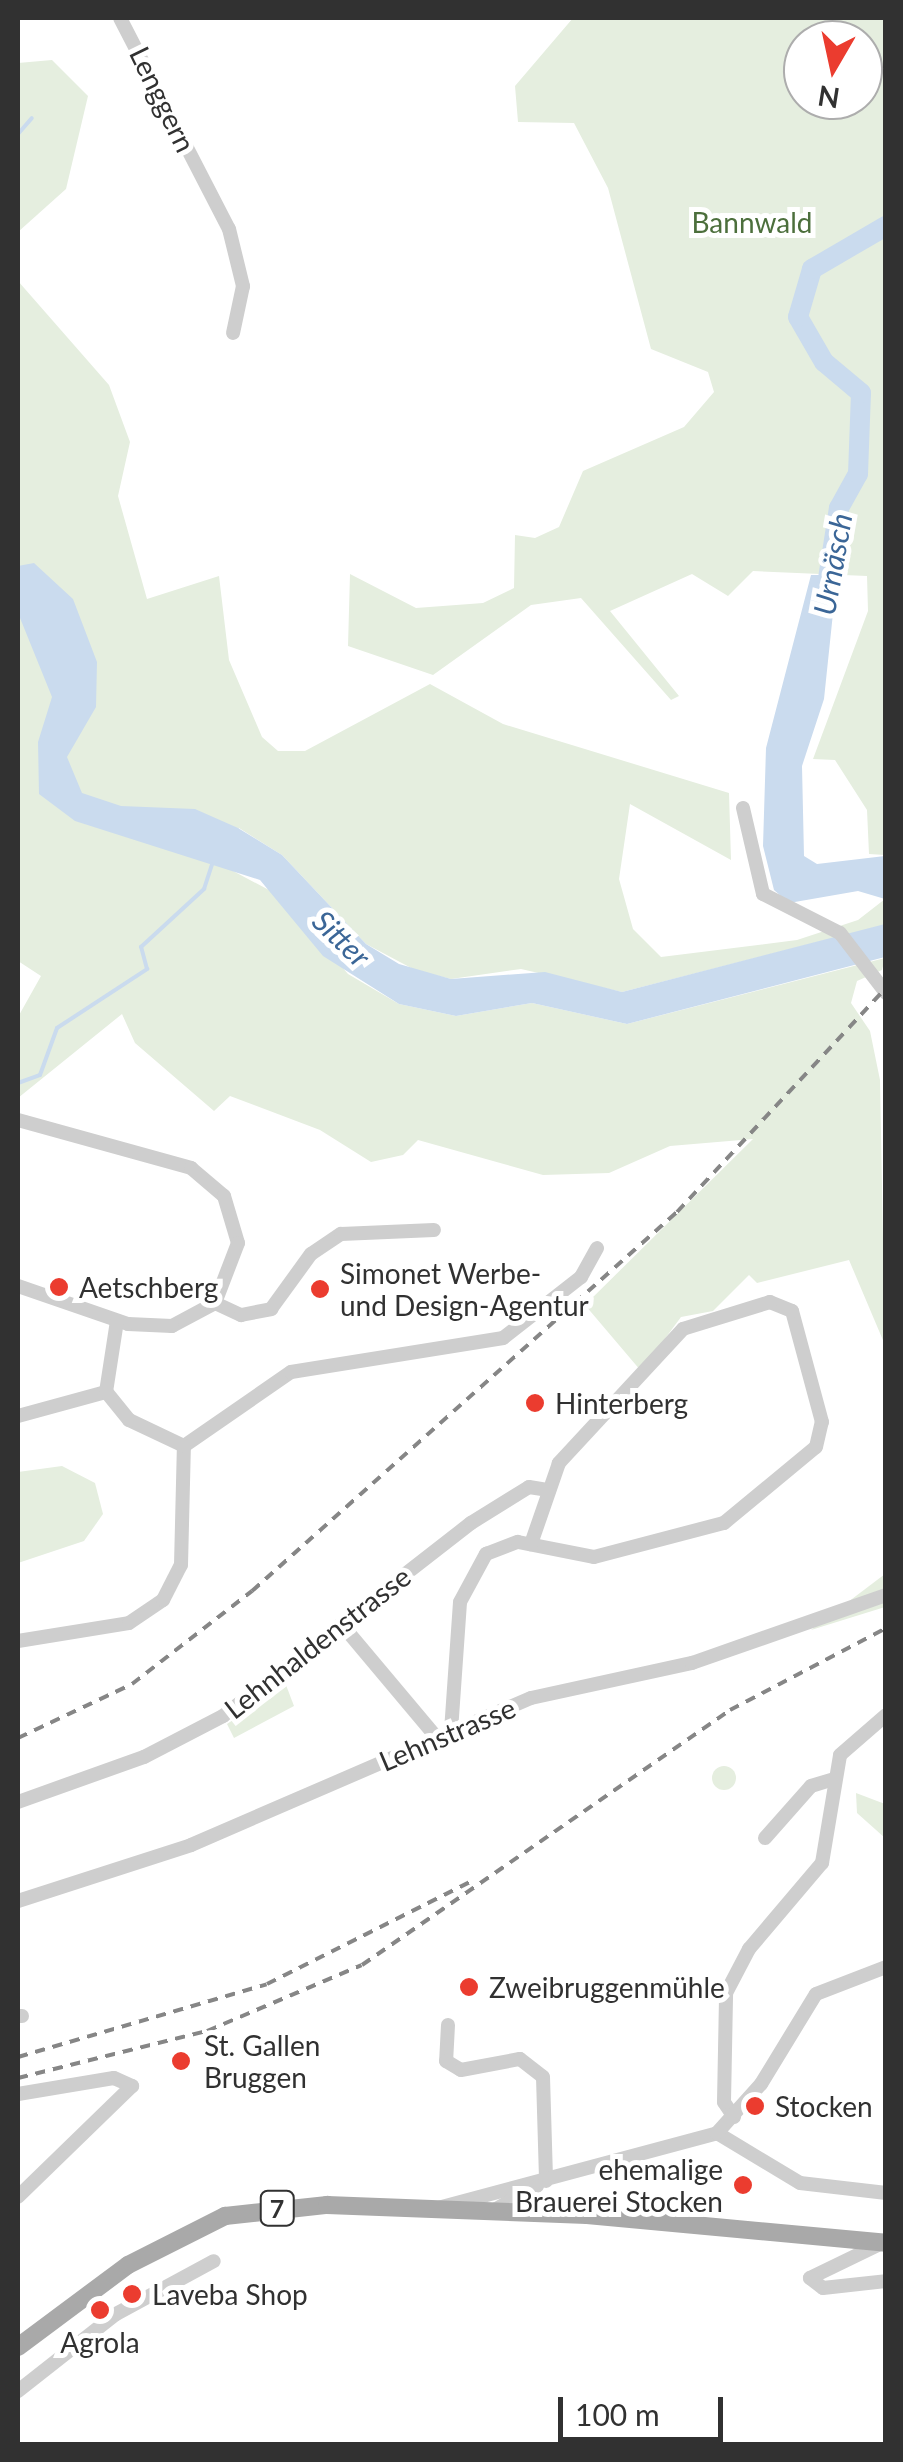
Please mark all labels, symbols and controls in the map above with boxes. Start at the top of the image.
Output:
north arrow [783,20,883,120]
street label: Lenggern [123,41,203,157]
text: N [815,79,842,116]
park label: Bannwald [691,205,813,239]
water label: Urnäsch [805,510,859,618]
water label: Sitter [306,902,378,974]
place label: Simonet Werbe- und Design-Agentur [340,1256,589,1322]
place label: Aetschberg [79,1270,218,1304]
marker: Aetschberg [48,1276,70,1298]
marker: Simonet Werbe- und Design-Agentur [309,1278,331,1300]
place label: Hinterberg [555,1386,688,1420]
marker: Hinterberg [524,1392,546,1414]
street label: Lehnhaldenstrasse [217,1559,417,1725]
street label: Lehnstrasse [374,1690,520,1778]
place label: Zweibruggenmühle [489,1970,725,2004]
marker: Zweibruggenmühle [458,1976,480,1998]
place label: St. Gallen Bruggen [204,2028,320,2094]
marker: St. Gallen Bruggen [168,2048,194,2074]
place label: Stocken [775,2089,873,2123]
marker: Stocken [744,2095,766,2117]
place label: ehemalige Brauerei Stocken [515,2152,723,2218]
marker: ehemalige Brauerei Stocken [732,2174,754,2196]
road number: 7 [260,2188,294,2228]
place label: Laveba Shop [152,2277,308,2311]
marker: Laveba Shop [121,2283,143,2305]
marker: Agrola [89,2299,111,2321]
place label: Agrola [60,2325,140,2359]
scale bar [563,2377,728,2439]
text: 100 m [575,2396,660,2432]

